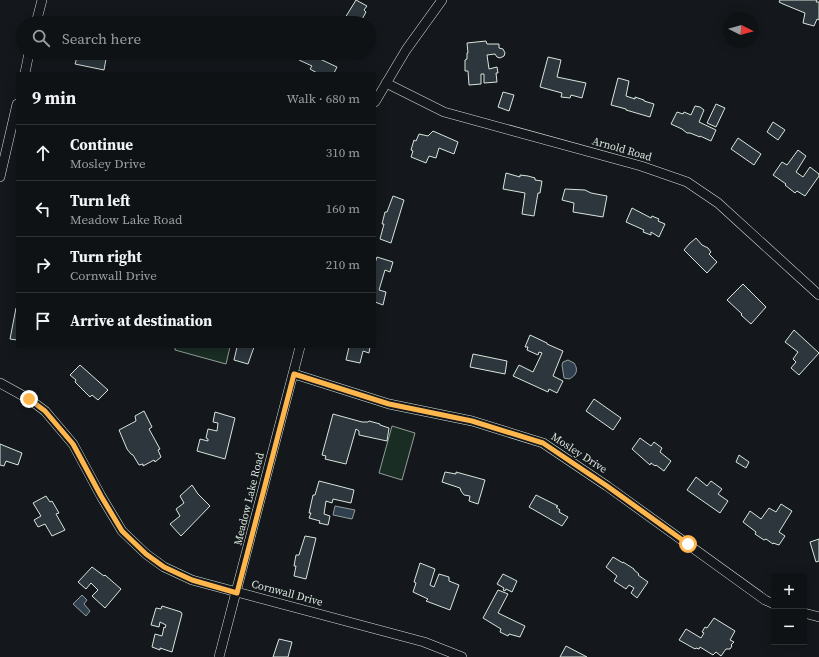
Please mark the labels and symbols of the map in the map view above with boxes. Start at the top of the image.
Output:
north arrow [723,12,759,48]
street label: Arnold Road [590,133,654,165]
route end [20,390,38,408]
street label: Mosley Drive [548,429,610,477]
street label: Meadow Lake Road [230,450,268,547]
route start [679,535,697,553]
street label: Cornwall Drive [250,576,325,610]

